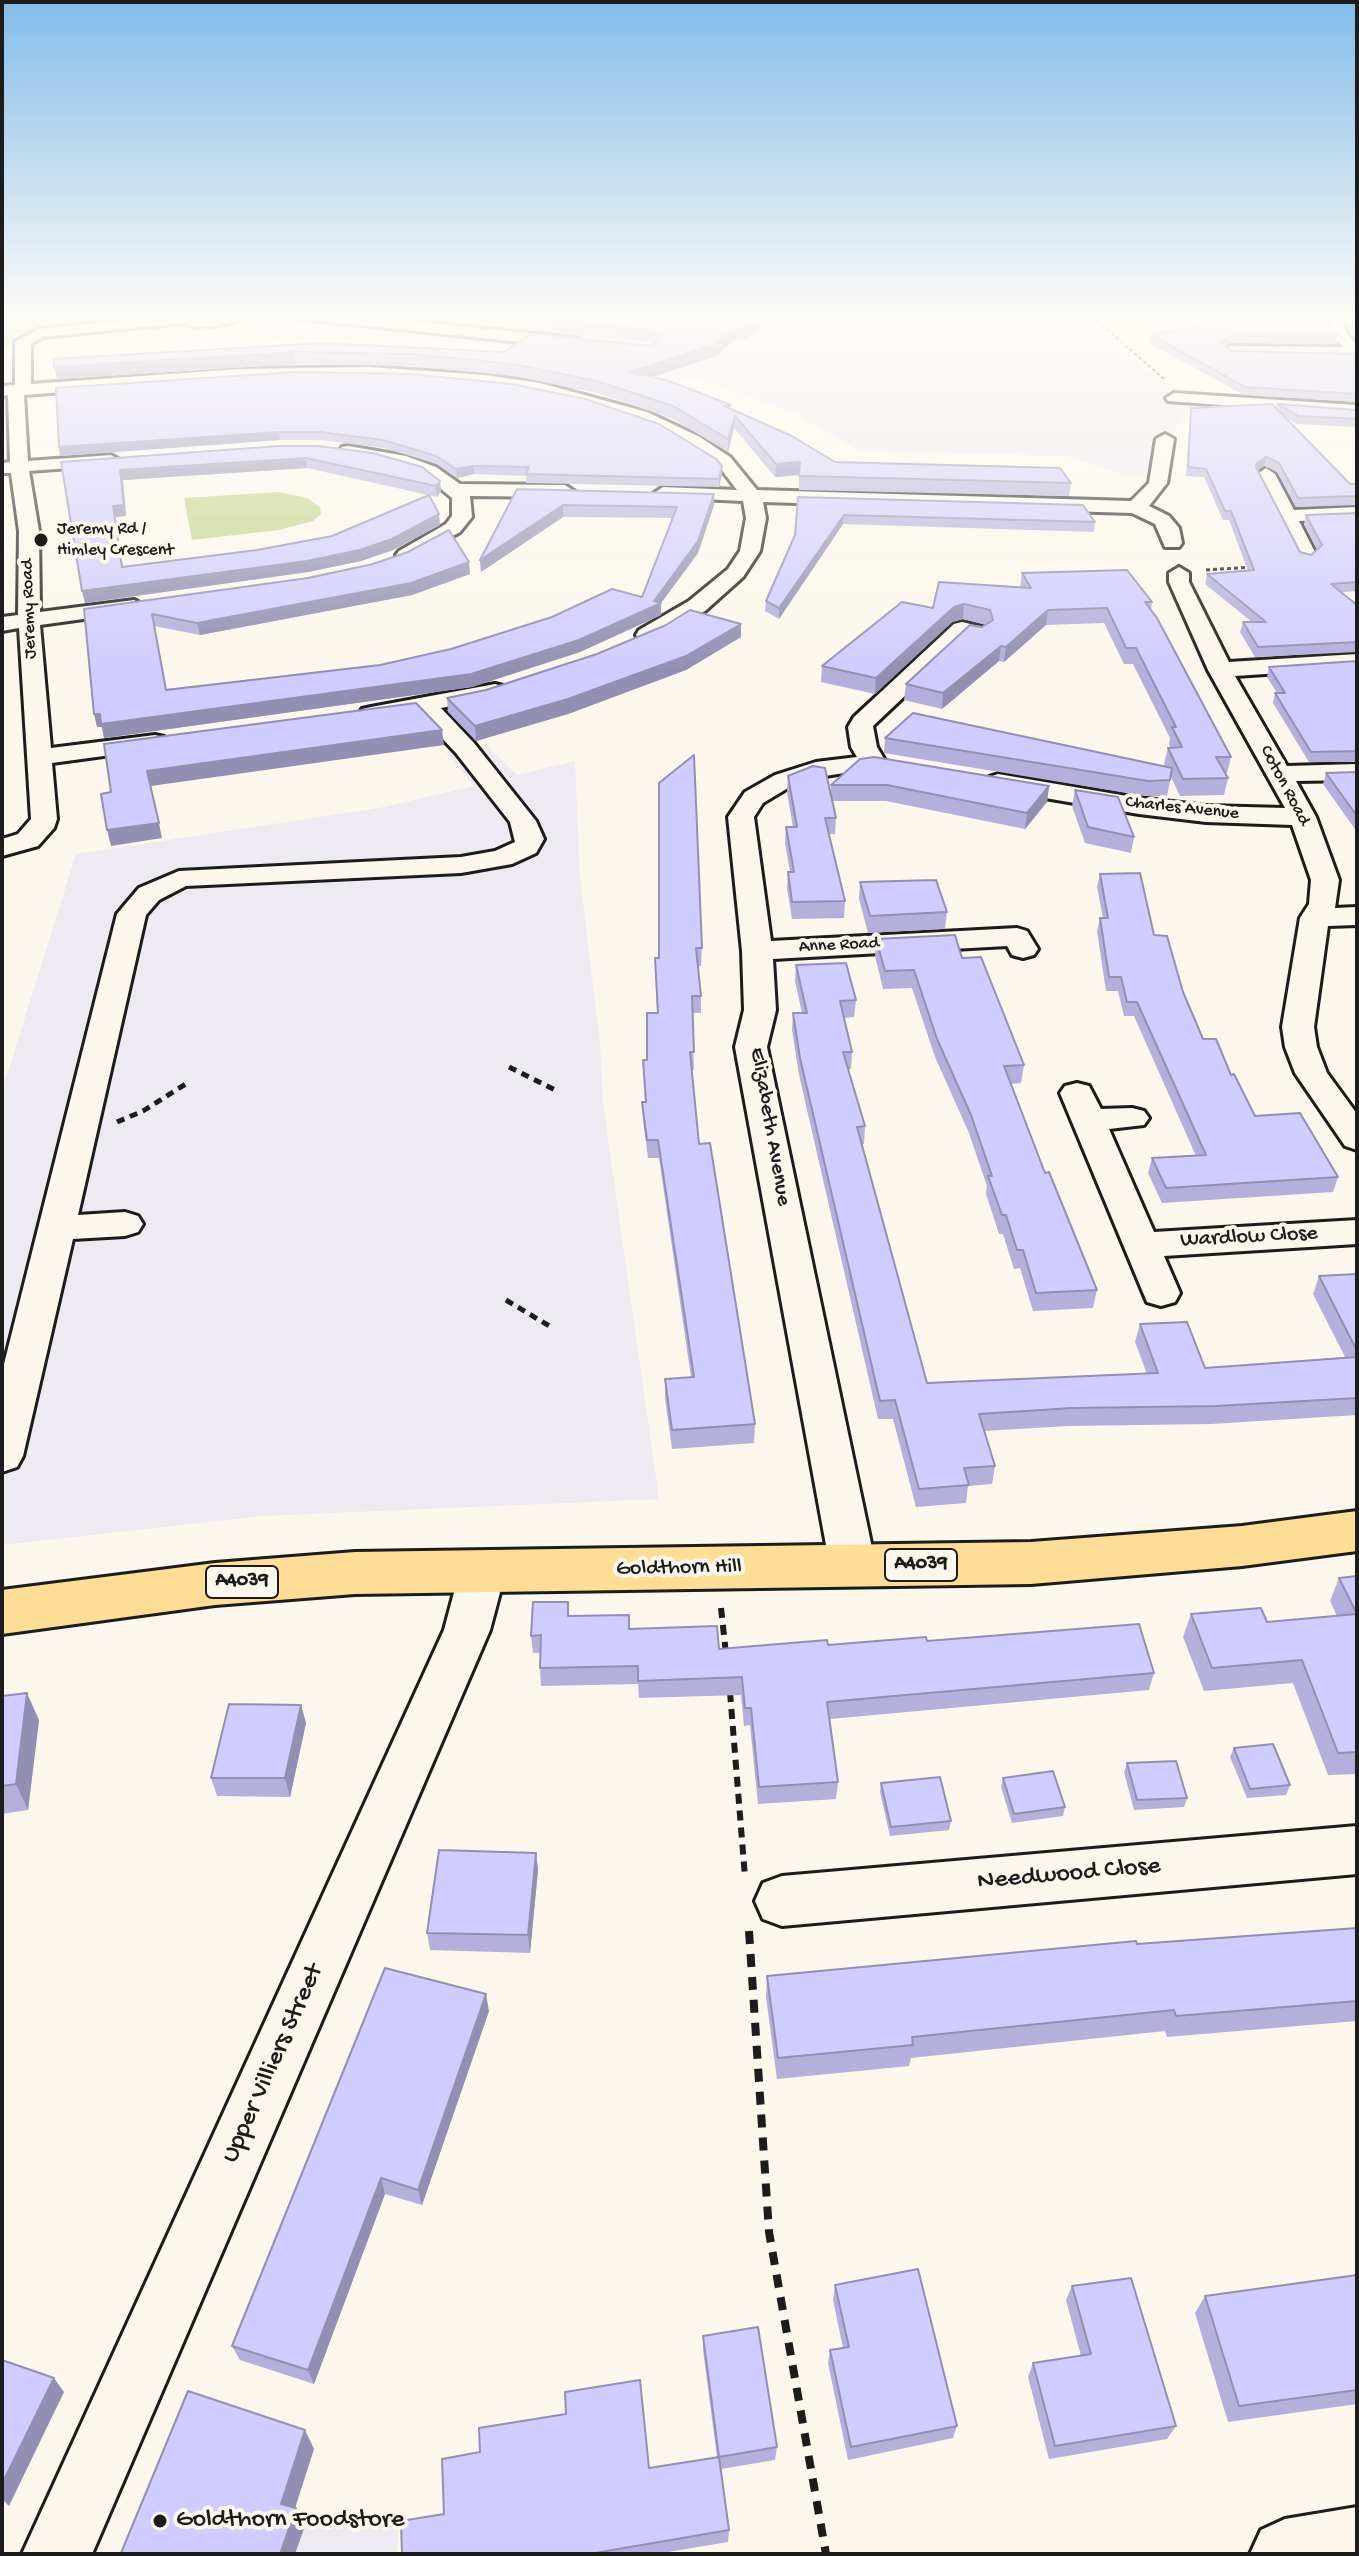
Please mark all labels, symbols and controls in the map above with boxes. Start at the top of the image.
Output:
place label: Jeremy Rd / Himley Crescent [57,519,174,562]
marker: Jeremy Rd / Himley Crescent [32,531,50,549]
street label: Jeremy Road [17,559,43,659]
street label: Coton Road [1254,742,1314,830]
street label: Charles Avenue [1124,792,1240,826]
street label: Anne Road [798,933,880,959]
street label: Elizabeth Avenue [742,1046,796,1208]
street label: Wardlow Close [1180,1221,1318,1255]
road number: A4039 [885,1549,957,1581]
street label: Goldthorn Hill [616,1555,742,1583]
road number: A4039 [206,1566,278,1598]
street label: Needwood Close [976,1851,1162,1899]
street label: Upper Villiers Street [216,1960,332,2168]
place label: Goldthorn Foodstore [176,2505,404,2537]
marker: Goldthorn Foodstore [151,2512,169,2530]

